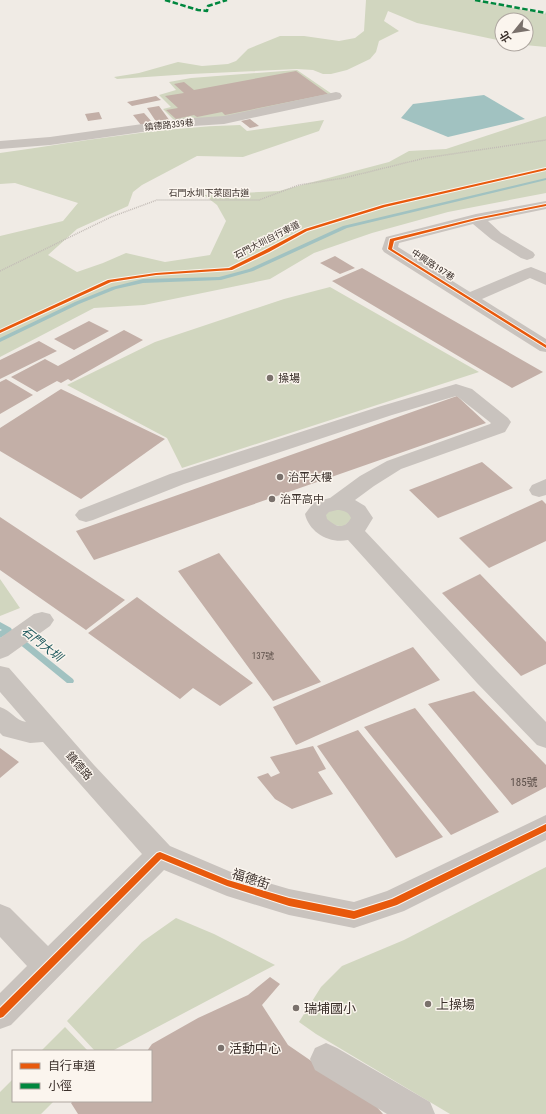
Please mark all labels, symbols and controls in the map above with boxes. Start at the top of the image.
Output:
north arrow [494,12,534,52]
text: 北 [497,29,514,45]
street label: 鎮德路339巷 [144,116,194,133]
street label: 石門水圳下菜園古道 [168,188,250,198]
street label: 石門大圳自行車道 [233,219,301,261]
street label: 中興路197巷 [410,247,456,283]
place label: 操場 [278,372,300,385]
marker: 操場 [265,373,275,383]
place label: 治平大樓 [288,471,332,484]
marker: 治平大樓 [275,472,285,482]
place label: 治平高中 [280,493,324,506]
marker: 治平高中 [267,494,277,504]
water label: 石門大圳 [19,624,67,666]
house number: 137號 [252,651,274,661]
street label: 鎮德路 [63,749,95,783]
house number: 185號 [510,776,538,789]
street label: 福德街 [230,866,272,892]
place label: 上操場 [436,997,475,1012]
marker: 上操場 [423,999,433,1009]
place label: 瑞埔國小 [304,1001,356,1016]
marker: 瑞埔國小 [291,1003,301,1013]
place label: 活動中心 [229,1041,281,1056]
marker: 活動中心 [216,1043,226,1053]
legend [12,1050,152,1102]
text: 自行車道 [48,1059,96,1073]
text: 小徑 [48,1079,72,1093]

